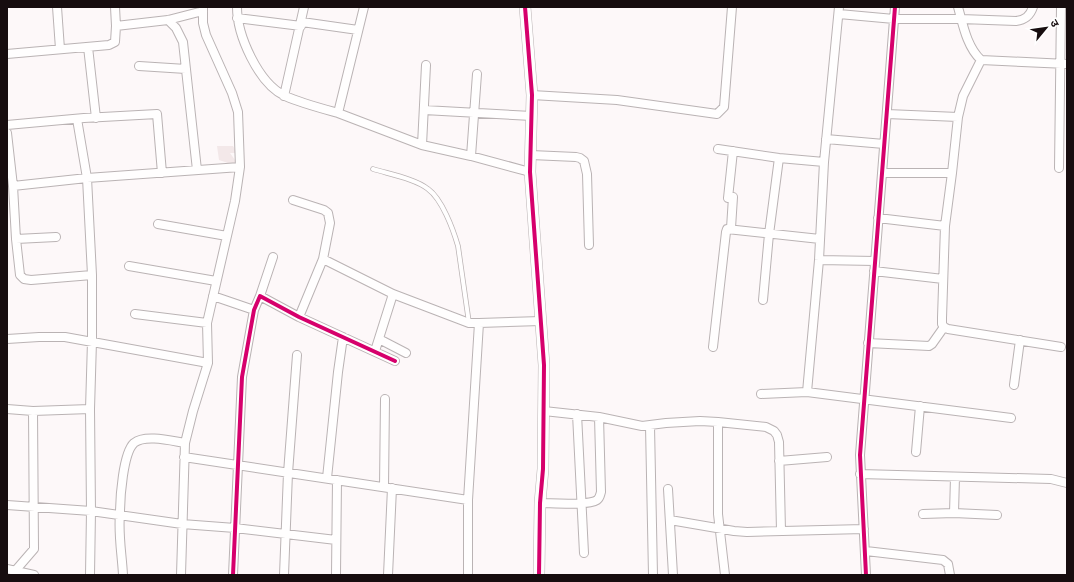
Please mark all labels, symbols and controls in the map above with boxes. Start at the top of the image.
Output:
north arrow [1026,8,1066,48]
text: उ [1046,17,1062,30]

